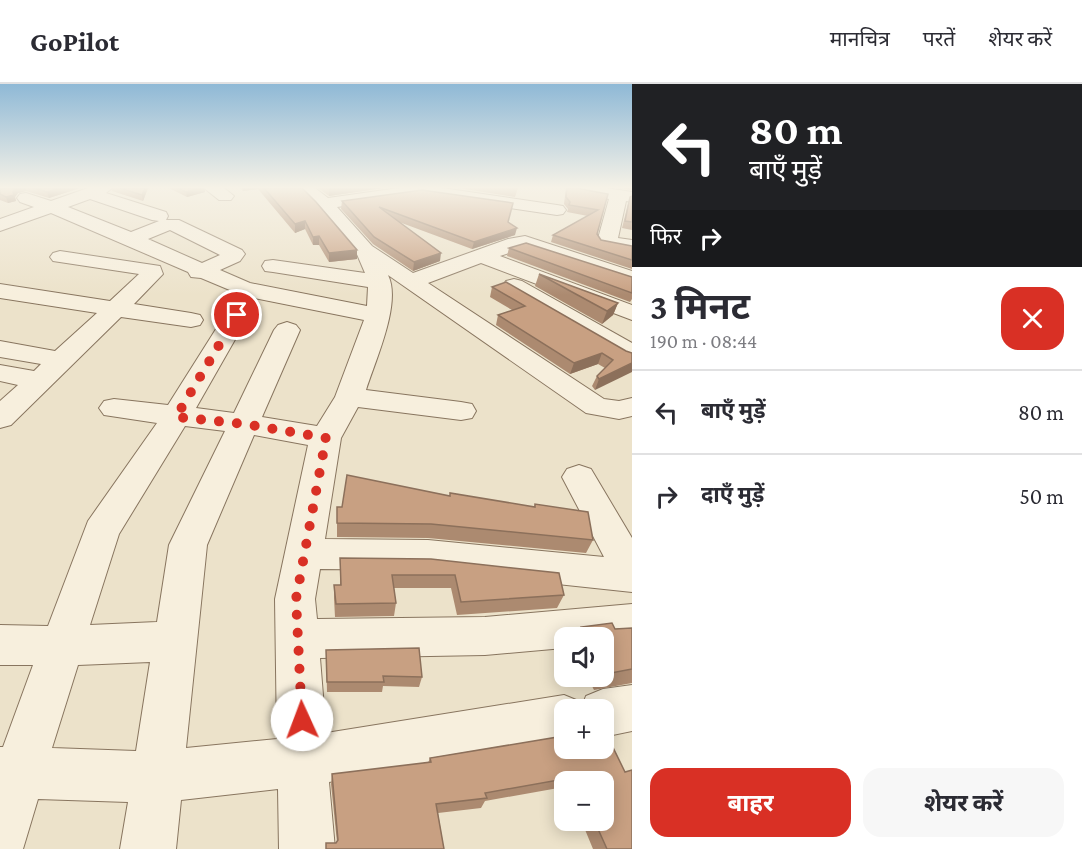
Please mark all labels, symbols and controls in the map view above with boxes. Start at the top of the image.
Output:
text: GoPilot [30,26,119,57]
text: मानचित्र [830,27,890,51]
text: परतें [923,27,955,51]
text: शेयर करें [988,27,1052,51]
text: 80 m [749,106,843,153]
icon: left [650,108,728,186]
text: बाएँ मुड़ें [749,155,822,185]
icon: right [694,222,727,255]
text: फिर [650,224,682,249]
text: 3 मिनट [650,287,750,327]
button: close [1001,287,1064,350]
pin [211,289,262,340]
icon: arrive [220,298,253,331]
text: 190 m · 08:44 [650,330,757,352]
icon: left [650,396,683,429]
text: बाएँ मुड़ें [701,398,766,423]
text: 80 m [1018,400,1064,425]
icon: right [650,480,683,513]
text: दाएँ मुड़ें [701,482,764,507]
text: 50 m [1019,484,1064,509]
map controls [554,627,614,831]
button: sound [554,627,614,687]
position arrow [270,688,334,752]
button: + [554,699,614,759]
button: बाहर [650,768,851,837]
button: शेयर करें [863,768,1064,837]
button: − [554,771,614,831]

